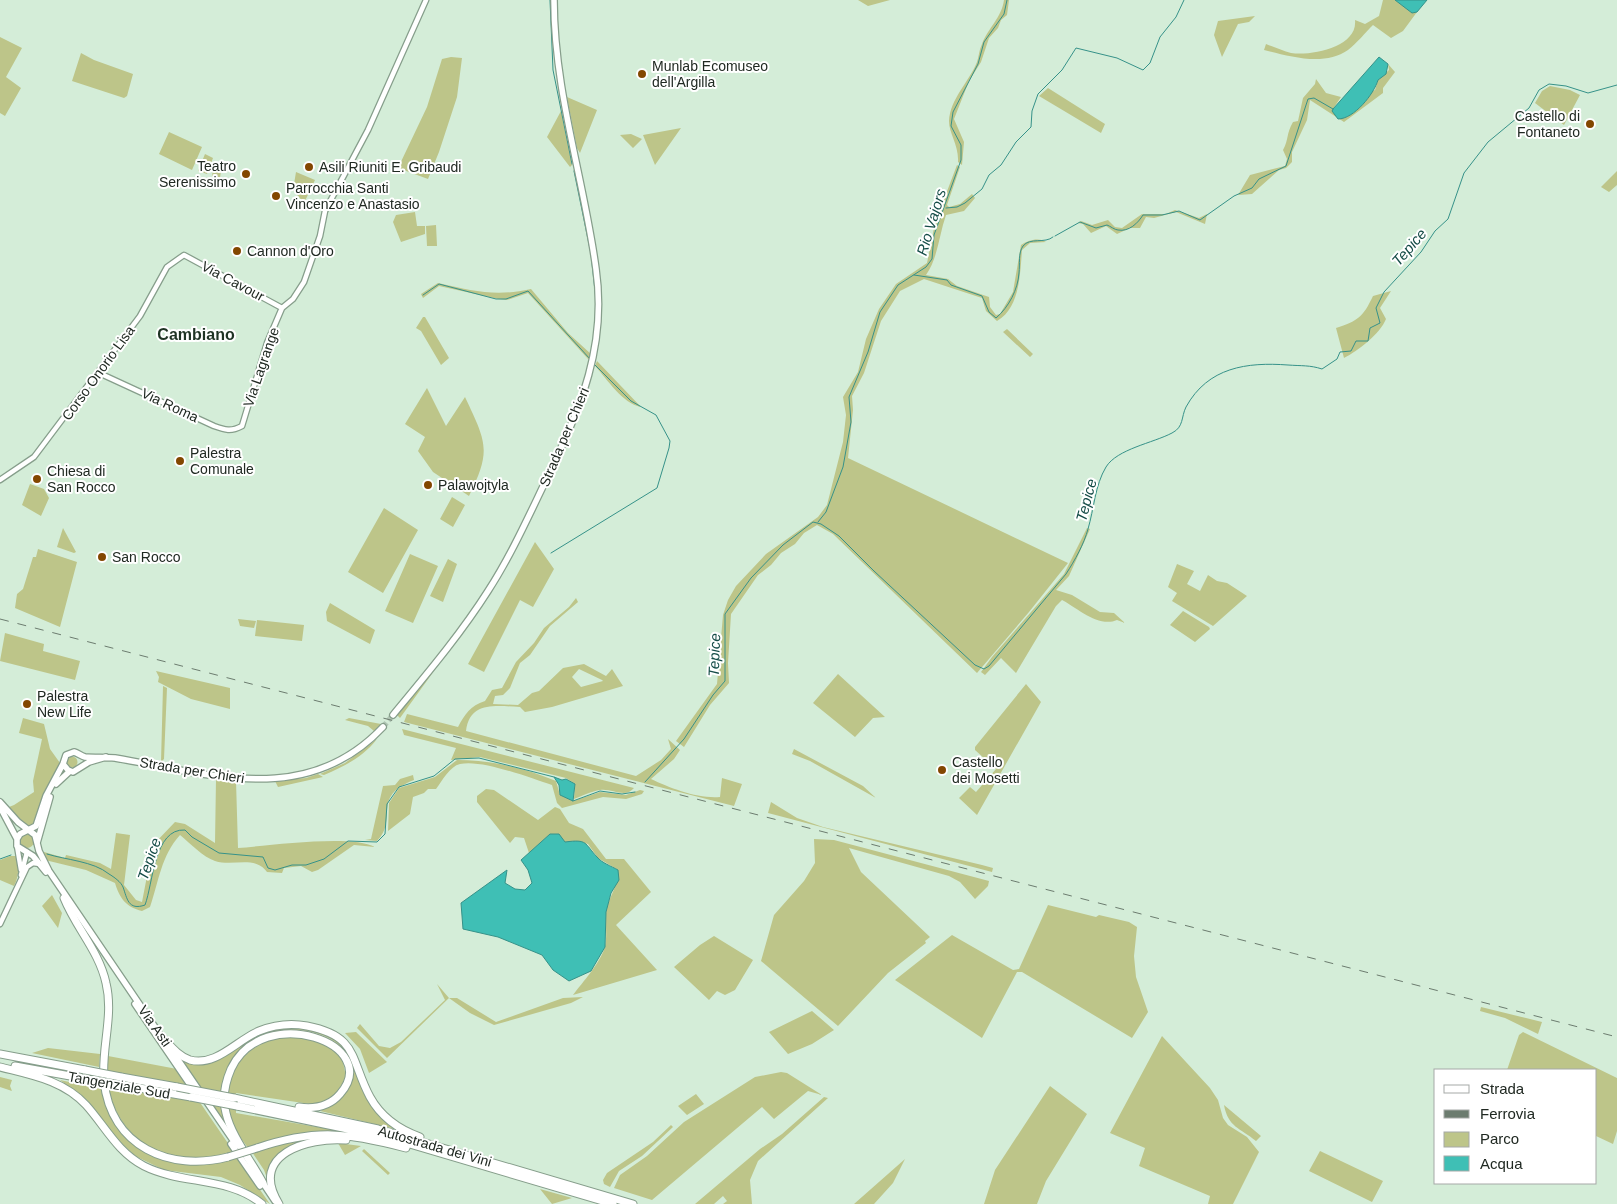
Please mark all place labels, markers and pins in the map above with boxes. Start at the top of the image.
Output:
place label: Munlab Ecomuseo dell'Argilla [652,58,768,90]
marker: Munlab Ecomuseo dell'Argilla [636,68,648,80]
place label: Castello di Fontaneto [1515,108,1580,140]
marker: Castello di Fontaneto [1584,118,1596,130]
place label: Teatro Serenissimo [159,158,236,190]
place label: Asili Riuniti E. Gribaudi [319,159,461,175]
marker: Asili Riuniti E. Gribaudi [303,161,315,173]
marker: Teatro Serenissimo [240,168,252,180]
place label: Parrocchia Santi Vincenzo e Anastasio [286,180,420,212]
marker: Parrocchia Santi Vincenzo e Anastasio [270,190,282,202]
place label: Cannon d'Oro [247,243,334,259]
marker: Cannon d'Oro [231,245,243,257]
place label: Palestra Comunale [190,445,254,477]
marker: Palestra Comunale [174,455,186,467]
place label: Chiesa di San Rocco [47,463,116,495]
marker: Chiesa di San Rocco [31,473,43,485]
place label: Palawojtyla [438,477,509,493]
marker: Palawojtyla [422,479,434,491]
place label: San Rocco [112,549,181,565]
marker: San Rocco [96,551,108,563]
place label: Palestra New Life [37,688,92,720]
marker: Palestra New Life [21,698,33,710]
place label: Castello dei Mosetti [952,754,1020,786]
marker: Castello dei Mosetti [936,764,948,776]

